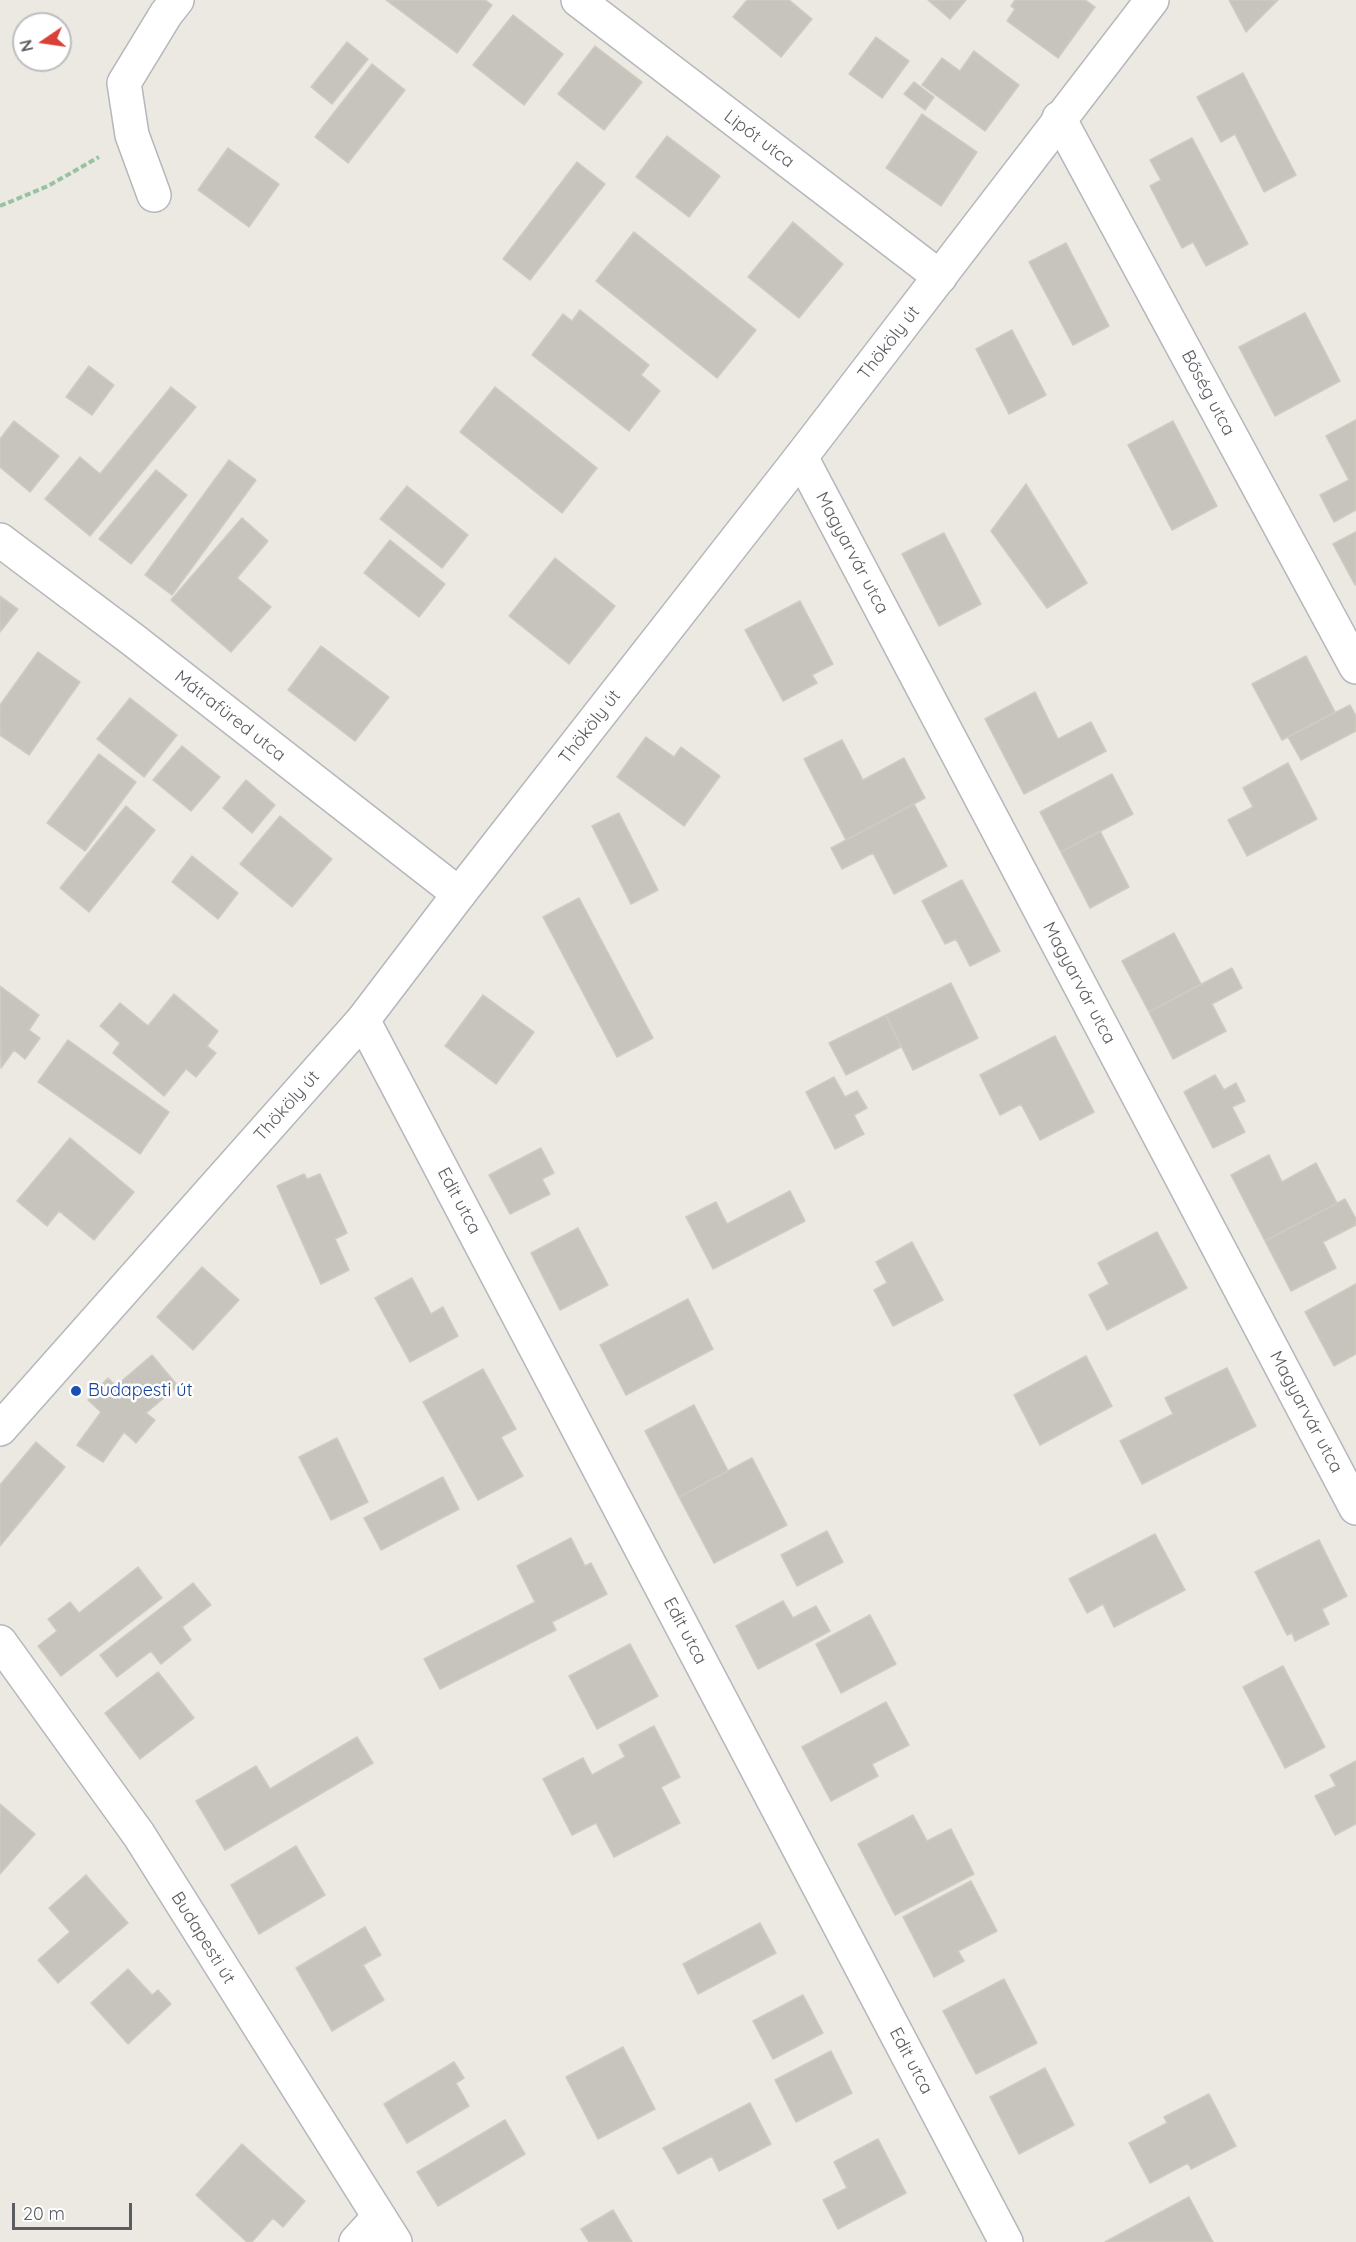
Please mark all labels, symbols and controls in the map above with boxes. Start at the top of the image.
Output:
north arrow [12,12,72,72]
text: N [15,38,37,54]
street label: Lipót utca [719,105,799,173]
street label: Thököly út [853,302,925,384]
street label: Bőség utca [1176,347,1240,439]
street label: Magyarvár utca [811,488,893,618]
street label: Mátrafüred utca [170,666,290,766]
street label: Thököly út [554,686,626,768]
street label: Magyarvár utca [1038,918,1120,1048]
street label: Thököly út [250,1066,324,1146]
street label: Edit utca [432,1164,486,1238]
street label: Magyarvár utca [1265,1347,1347,1477]
place label: Budapesti út [88,1380,193,1402]
marker: Budapesti út [69,1384,83,1398]
street label: Edit utca [658,1594,712,1668]
street label: Budapesti út [166,1888,240,1988]
street label: Edit utca [884,2024,938,2098]
scale bar [15,2191,135,2229]
text: 20 m [23,2202,65,2225]

